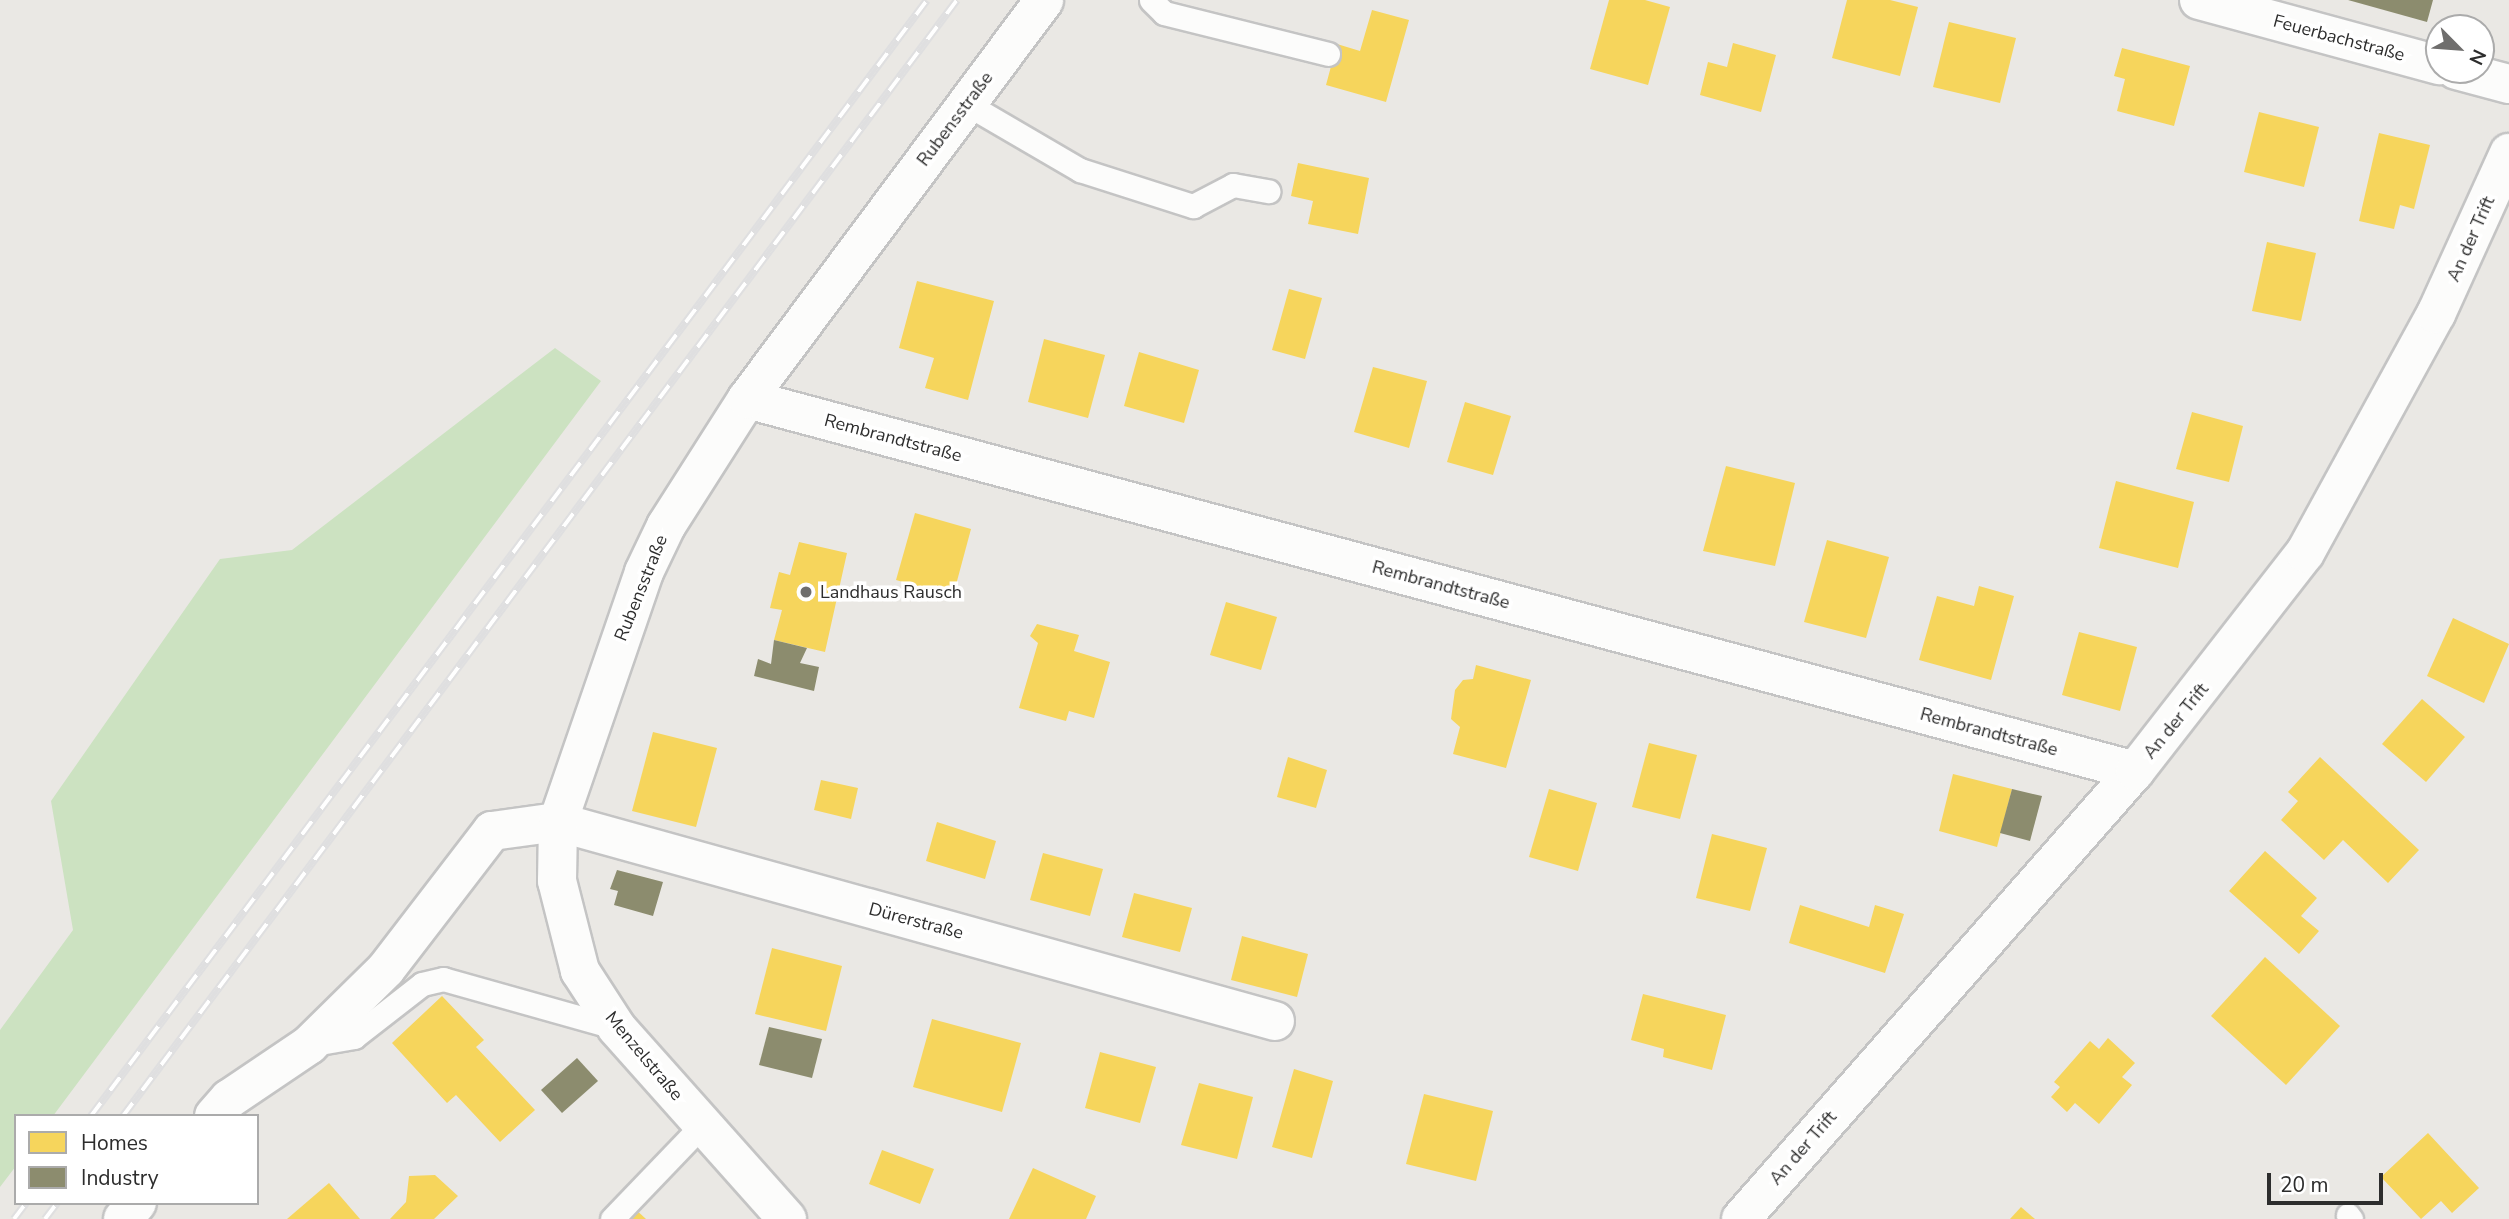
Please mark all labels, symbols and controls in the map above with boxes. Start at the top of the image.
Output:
street label: Feuerbachstraße [2271,10,2407,66]
north arrow [2425,14,2495,84]
text: N [2462,45,2492,69]
street label: Rubensstraße [913,68,997,170]
street label: An der Trift [2443,193,2499,285]
street label: Rembrandtstraße [822,409,964,467]
street label: Rubensstraße [610,532,672,644]
street label: Rembrandtstraße [1370,556,1512,614]
place label: Landhaus Rausch [820,581,962,603]
marker: Landhaus Rausch [798,584,814,600]
street label: An der Trift [2139,679,2213,763]
street label: Rembrandtstraße [1918,703,2060,761]
street label: Dürerstraße [866,898,966,944]
street label: Menzelstraße [601,1007,687,1105]
street label: An der Trift [1765,1107,1841,1189]
legend [14,1114,259,1205]
text: Homes [81,1129,148,1157]
scale bar [2271,1160,2386,1204]
text: Industry [81,1164,159,1192]
text: 20 m [2280,1171,2329,1199]

